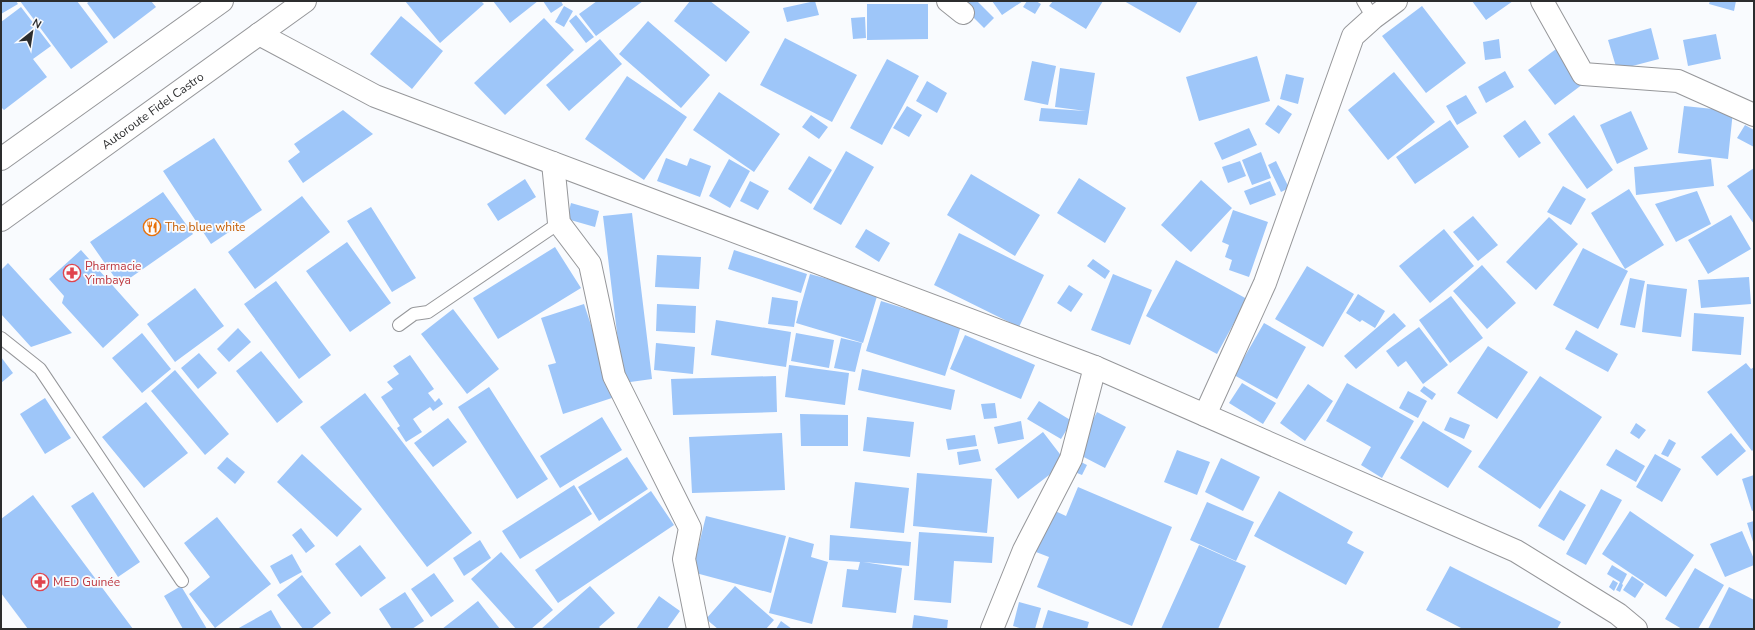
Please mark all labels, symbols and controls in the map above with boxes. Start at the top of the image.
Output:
north arrow [12,12,52,52]
text: N [29,15,44,32]
street label: Autoroute Fidel Castro [99,68,207,153]
restaurant icon: The blue white [142,217,162,237]
place label: The blue white [165,219,245,235]
place label: Pharmacie Yimbaya [84,258,141,288]
pharmacy icon: Pharmacie Yimbaya [62,263,82,283]
pharmacy icon: MED Guinée [30,572,50,592]
place label: MED Guinée [53,574,120,590]

